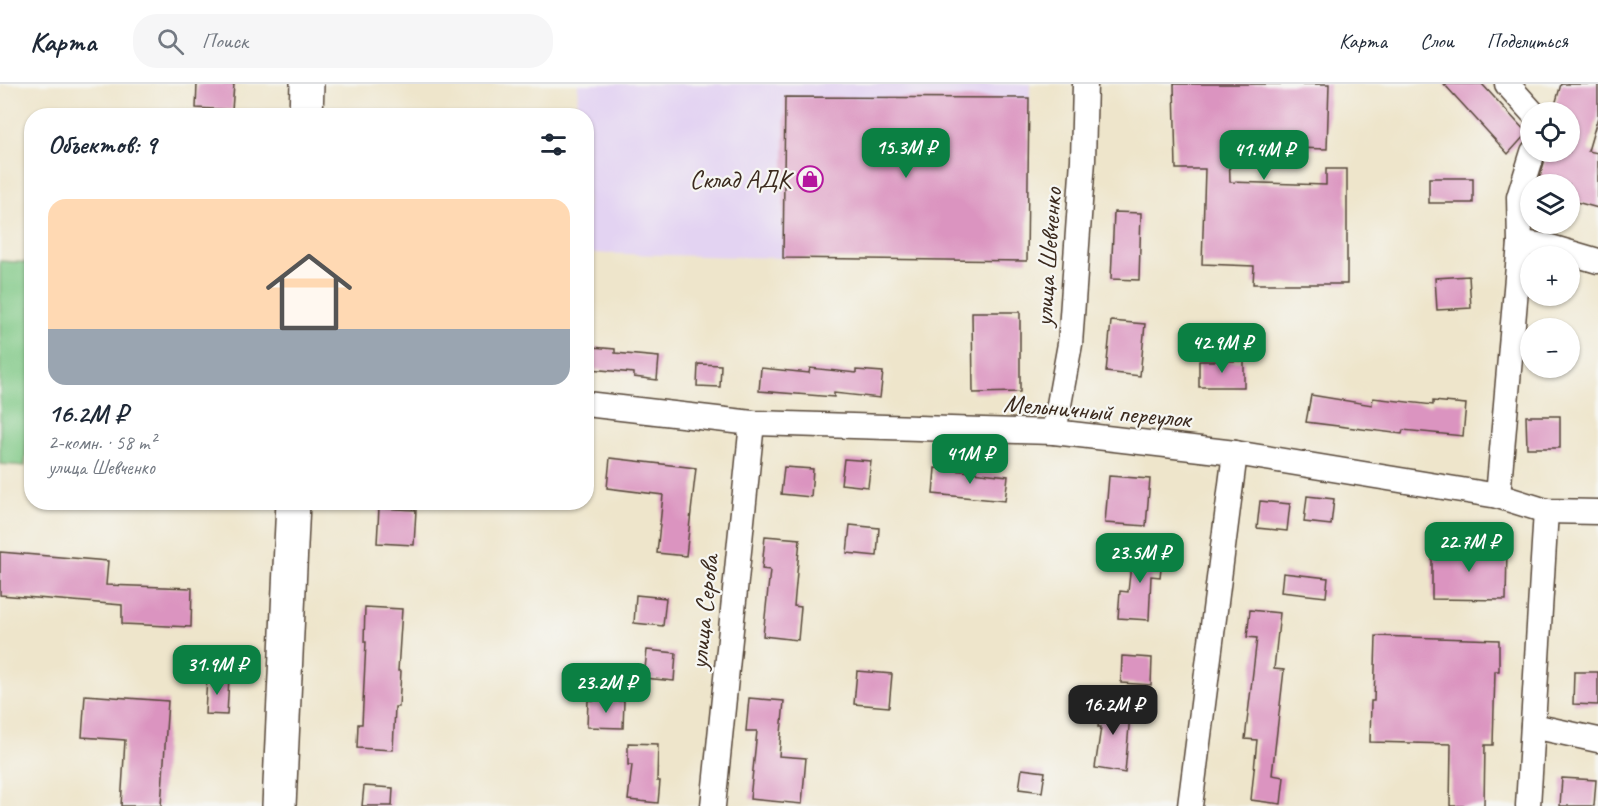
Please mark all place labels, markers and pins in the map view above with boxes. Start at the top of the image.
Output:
pin: 15.3M ₽ [851,128,961,179]
pin: 41.4M ₽ [1209,130,1319,181]
place label: Склад АДК [690,163,794,196]
shop icon: Склад АДК [795,164,825,194]
pin: 42.9M ₽ [1167,323,1277,374]
pin: 41M ₽ [928,434,1012,485]
pin: 22.7M ₽ [1414,522,1524,573]
pin: 23.5M ₽ [1085,533,1195,584]
pin: 31.9M ₽ [162,645,272,696]
pin: 23.2M ₽ [551,663,661,714]
pin: 16.2M ₽ [1058,685,1168,736]

